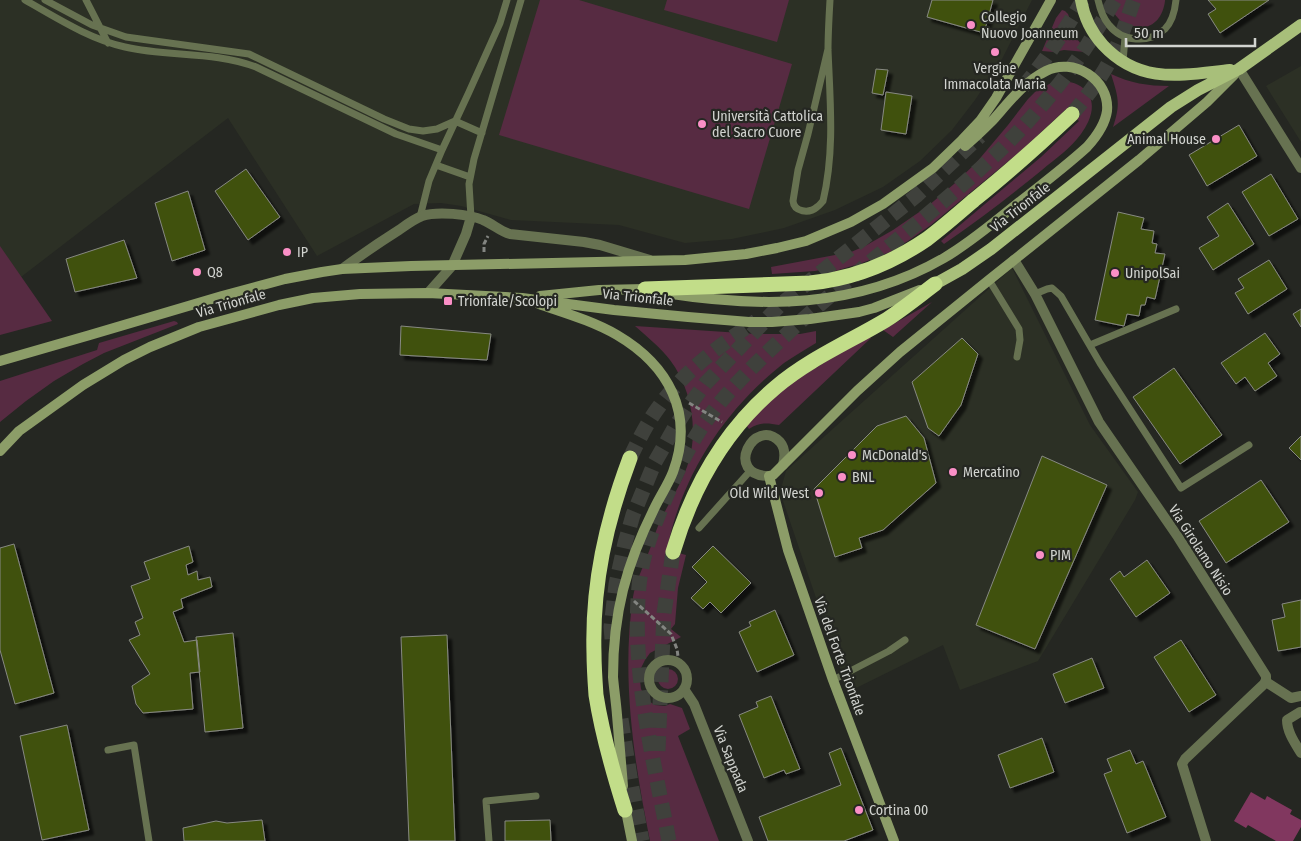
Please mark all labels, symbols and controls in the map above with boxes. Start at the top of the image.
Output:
place label: Collegio Nuovo Joanneum [981,9,1079,42]
scale bar [1126,15,1255,47]
marker: Collegio Nuovo Joanneum [965,19,977,31]
text: 50 m [1134,24,1164,42]
marker: Vergine Immacolata Maria [989,46,1001,58]
place label: Vergine Immacolata Maria [944,60,1046,93]
place label: Università Cattolica del Sacro Cuore [712,108,823,141]
marker: Università Cattolica del Sacro Cuore [696,118,708,130]
place label: Animal House [1127,131,1206,148]
marker: Animal House [1210,133,1222,145]
street label: Via Trionfale [987,179,1054,236]
place label: IP [297,244,308,261]
marker: IP [281,246,293,258]
place label: Q8 [207,264,223,281]
place label: UnipolSai [1125,265,1180,282]
marker: Q8 [191,266,203,278]
marker: UnipolSai [1109,267,1121,279]
street label: Via Trionfale [195,285,268,321]
street label: Via Trionfale [602,285,674,310]
place label: Trionfale/Scolopi [458,293,557,310]
marker: Trionfale/Scolopi [442,295,454,307]
place label: McDonald's [862,447,927,464]
marker: McDonald's [846,449,858,461]
place label: Mercatino [963,464,1020,481]
marker: Mercatino [947,466,959,478]
place label: BNL [852,469,874,486]
marker: BNL [836,471,848,483]
place label: Old Wild West [730,485,809,502]
marker: Old Wild West [813,487,825,499]
street label: Via Girolamo Nisio [1165,502,1236,599]
place label: PIM [1050,547,1071,564]
marker: PIM [1034,549,1046,561]
street label: Via del Forte Trionfale [810,594,869,718]
street label: Via Sappada [709,723,752,795]
place label: Cortina 00 [869,802,928,819]
marker: Cortina 00 [853,804,865,816]

